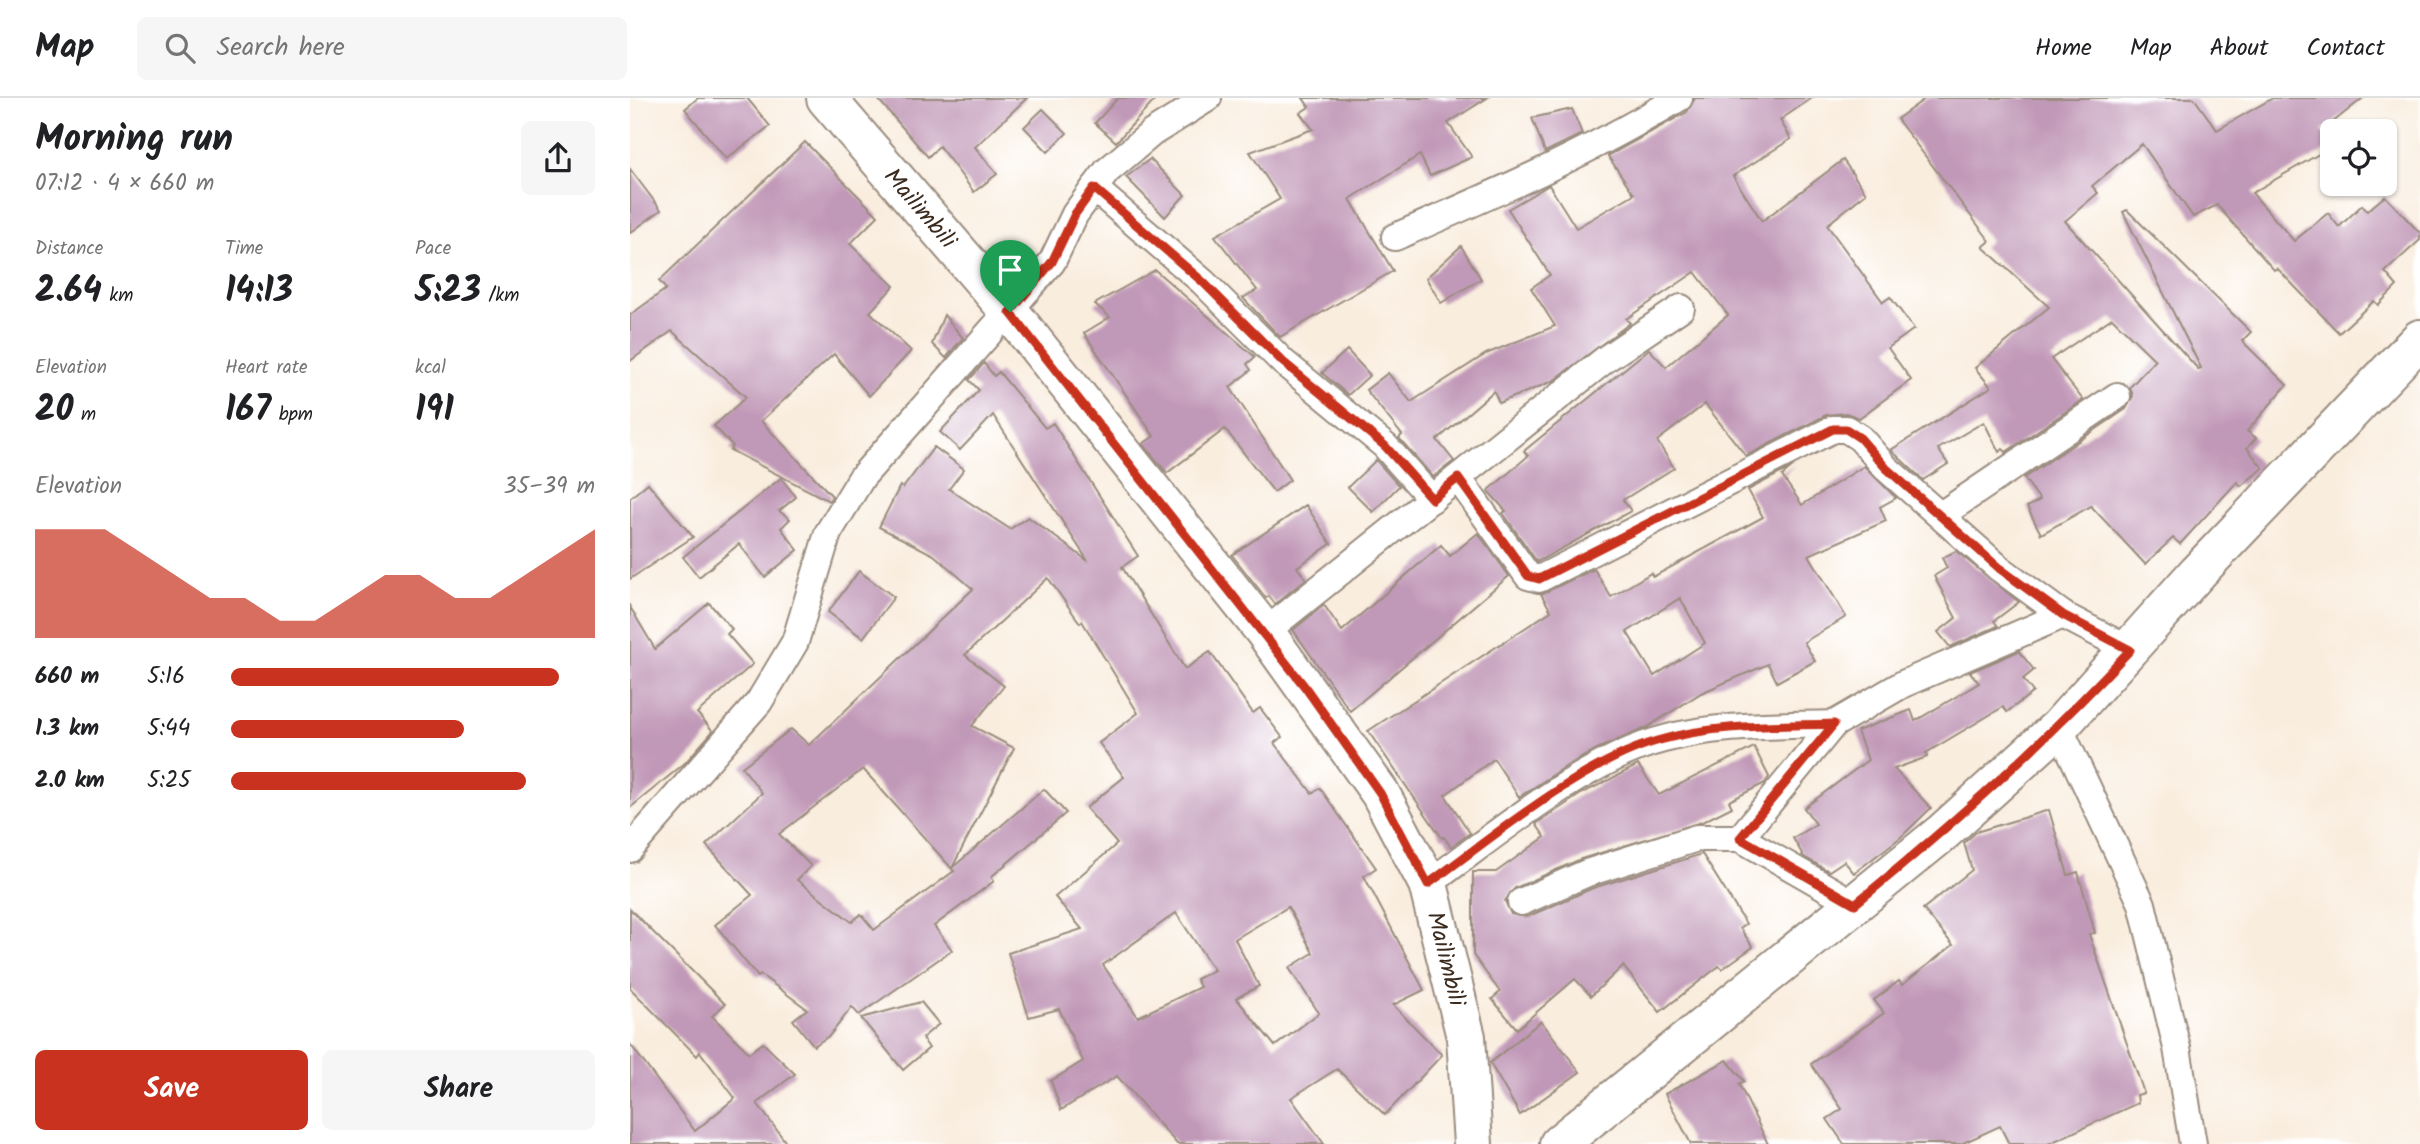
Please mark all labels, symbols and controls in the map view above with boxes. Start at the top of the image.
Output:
search box [137,17,627,80]
text: Map [35,22,95,75]
text: Search here [217,27,345,69]
icon: search [161,29,199,67]
text: Home [2035,29,2092,68]
text: Map [2130,29,2172,68]
text: About [2210,29,2268,68]
text: Contact [2306,29,2385,68]
text: Morning run [35,110,233,170]
map controls [2320,119,2397,196]
button: locate [2320,119,2397,196]
button: share [521,121,595,195]
street label: Mailimbili [873,160,967,259]
text: 07:12 · 4 × 660 m [35,166,214,202]
text: Distance [35,234,103,264]
text: Time [225,234,263,264]
text: Pace [415,234,451,264]
pin [980,240,1040,312]
icon: arrive [991,251,1029,289]
text: 2.64 [35,264,102,320]
text: 14:13 [225,264,293,320]
text: 5:23 [415,264,481,320]
text: km [102,281,133,311]
text: /km [481,281,519,311]
text: Elevation [35,353,107,383]
text: Heart rate [225,353,308,383]
text: kcal [415,353,446,383]
text: 20 [35,383,73,439]
text: 167 [225,383,271,439]
text: 191 [415,383,454,439]
text: m [73,400,96,430]
text: bpm [271,400,313,430]
text: Elevation [35,469,122,505]
text: 35–39 m [504,469,595,505]
text: 660 m [35,659,99,695]
text: 5:16 [147,659,185,695]
text: 1.3 km [35,711,99,747]
text: 5:44 [147,711,190,747]
text: 2.0 km [35,763,105,799]
text: 5:25 [147,763,191,799]
street label: Mailimbili [1415,907,1476,1012]
button: Save [35,1050,308,1130]
button: Share [322,1050,595,1130]

